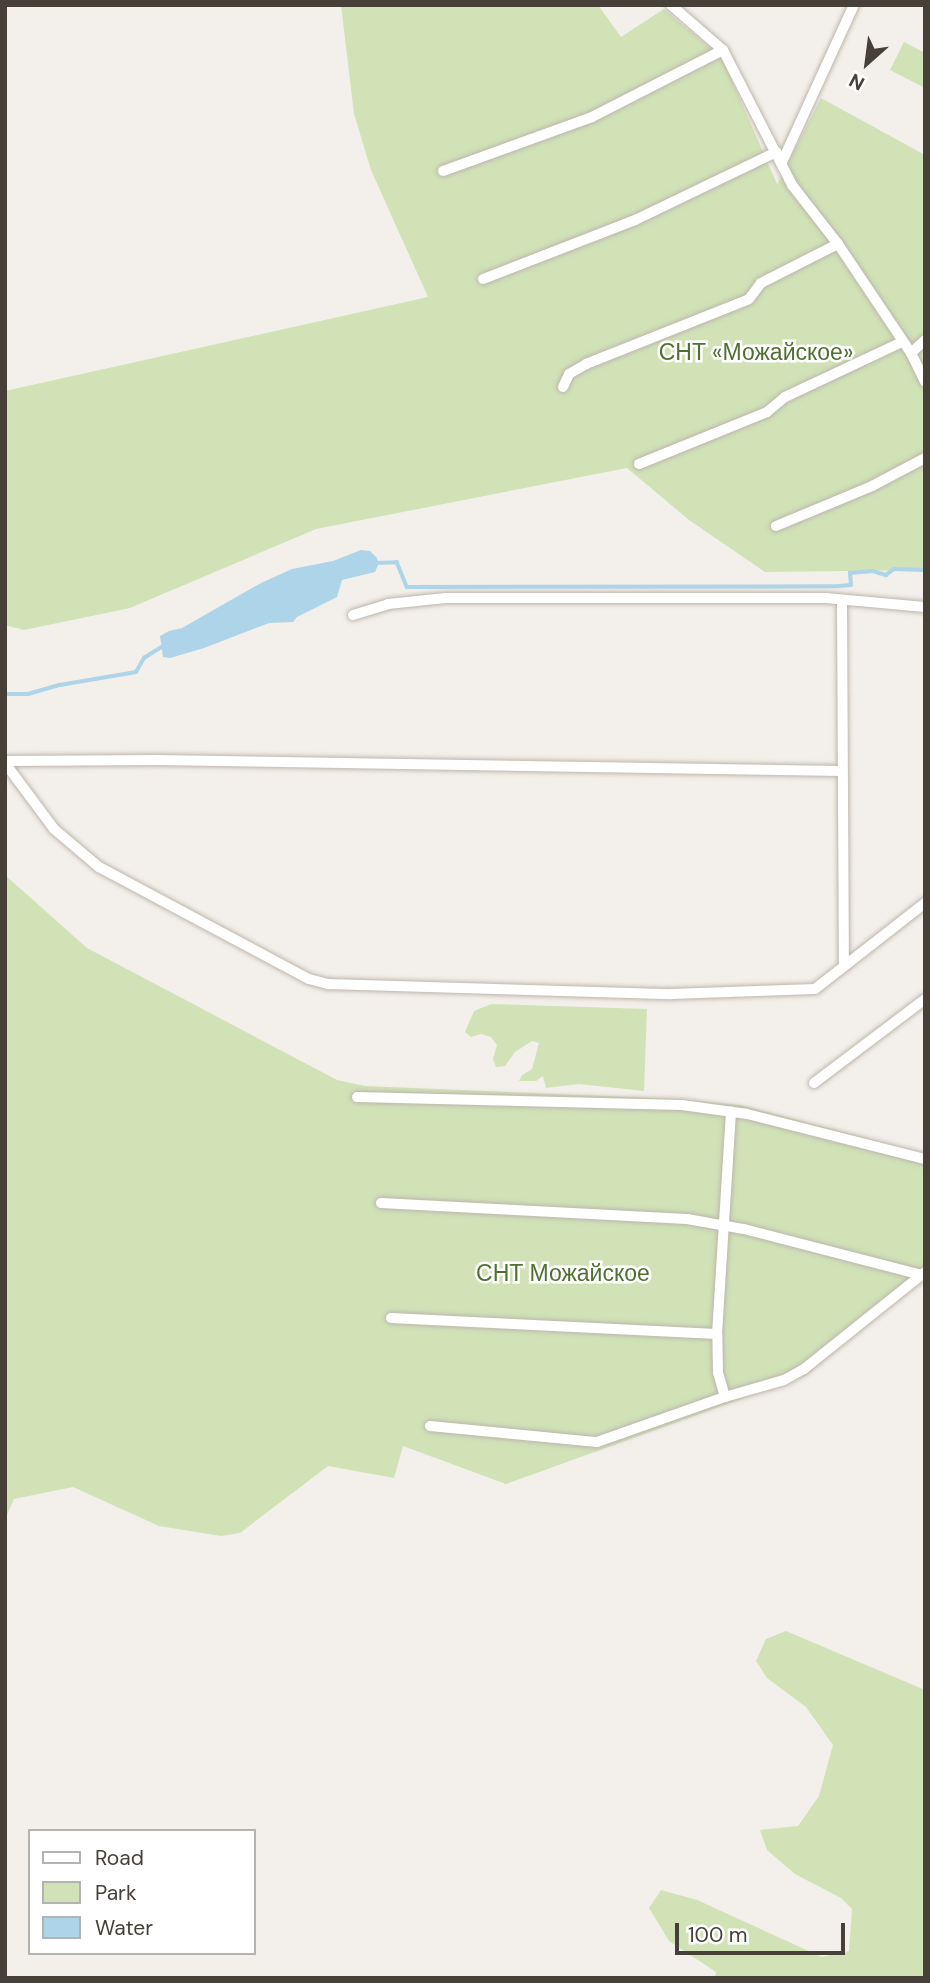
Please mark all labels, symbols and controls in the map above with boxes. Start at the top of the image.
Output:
north arrow [832,28,902,98]
text: N [845,68,869,96]
park label: СНТ «Можайское» [659,338,853,366]
park label: СНТ Можайское [476,1259,650,1287]
legend [28,1829,256,1955]
text: Road [95,1844,144,1872]
text: Park [95,1879,136,1907]
scale bar [678,1910,848,1954]
text: Water [95,1914,153,1942]
text: 100 m [688,1921,748,1949]

